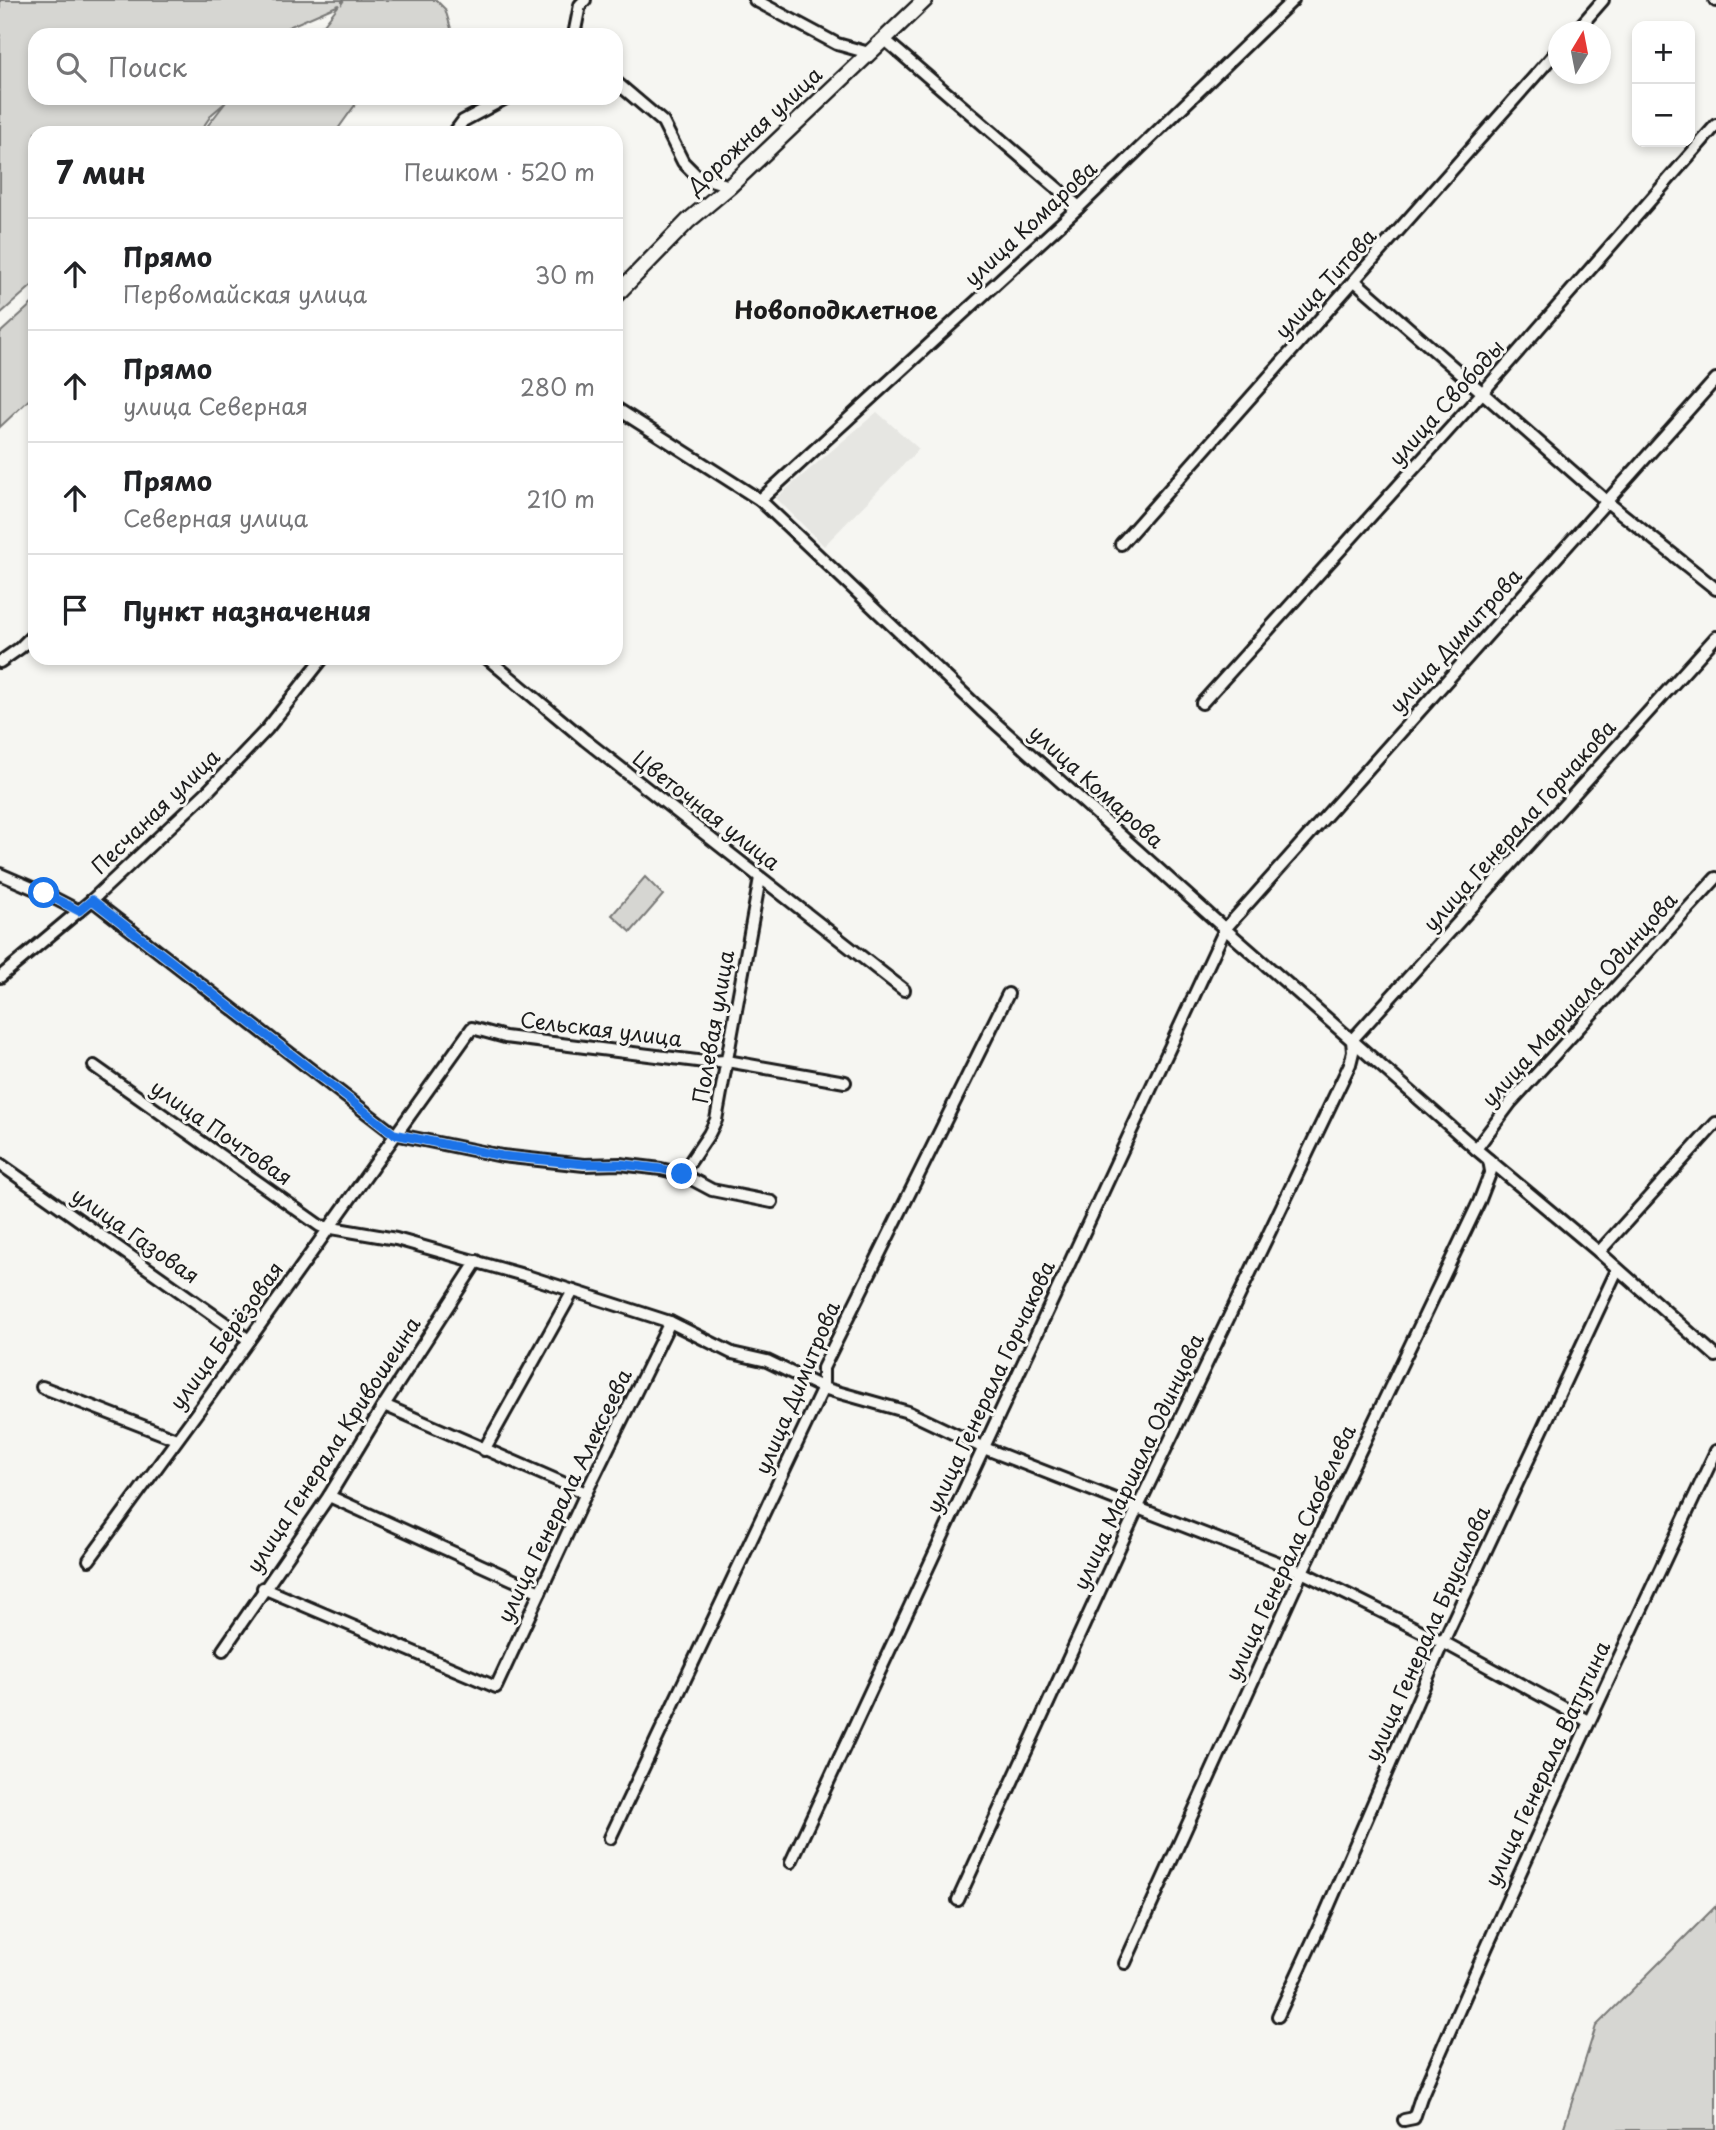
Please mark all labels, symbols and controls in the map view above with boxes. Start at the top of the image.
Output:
north arrow [1548,21,1611,84]
map controls [1632,21,1695,147]
button: + [1632,21,1695,84]
search box [28,28,623,105]
text: Поиск [108,47,187,86]
icon: search [52,48,90,86]
street label: Дорожная улица [678,58,829,201]
button: − [1632,84,1695,147]
text: 7 мин [56,149,146,194]
street label: улица Комарова [956,152,1103,293]
text: Пешком · 520 m [404,154,595,189]
street label: улица Титова [1266,220,1383,345]
text: Прямо [123,237,212,276]
icon: ahead [56,255,94,293]
text: 30 m [534,257,595,292]
text: Первомайская улица [123,276,367,311]
district label: Новоподклетное [734,291,938,327]
street label: улица Свободы [1380,331,1511,472]
text: Прямо [123,349,212,388]
icon: ahead [56,367,94,405]
text: 280 m [520,369,595,404]
text: улица Северная [123,388,308,423]
text: Прямо [123,461,212,500]
icon: ahead [56,479,94,517]
text: 210 m [527,481,595,516]
text: Северная улица [123,500,308,535]
street label: улица Димитрова [1381,560,1528,719]
icon: arrive [56,591,94,629]
text: Пункт назначения [123,591,371,630]
street label: улица Генерала Горчакова [1414,712,1623,938]
street label: улица Комарова [1023,716,1172,855]
street label: Песчаная улица [83,740,227,881]
street label: Цветочная улица [627,742,788,878]
route start [28,877,59,908]
street label: улица Маршала Одинцова [1473,884,1684,1113]
street label: Полевая улица [683,947,741,1106]
street label: Сельская улица [518,1002,685,1054]
street label: улица Почтовая [145,1070,300,1192]
route end [666,1158,697,1189]
street label: улица Газовая [66,1178,207,1290]
street label: улица Берёзовая [161,1254,290,1416]
street label: улица Генерала Горчакова [916,1255,1062,1518]
street label: улица Димитрова [745,1296,847,1479]
street label: улица Генерала Кривошеина [237,1309,428,1578]
street label: улица Маршала Одинцова [1064,1328,1211,1595]
street label: улица Генерала Алексеева [488,1363,639,1627]
street label: улица Генерала Скобелева [1216,1419,1363,1686]
street label: улица Генерала Брусилова [1355,1500,1497,1766]
street label: улица Генерала Ватутина [1475,1634,1618,1891]

